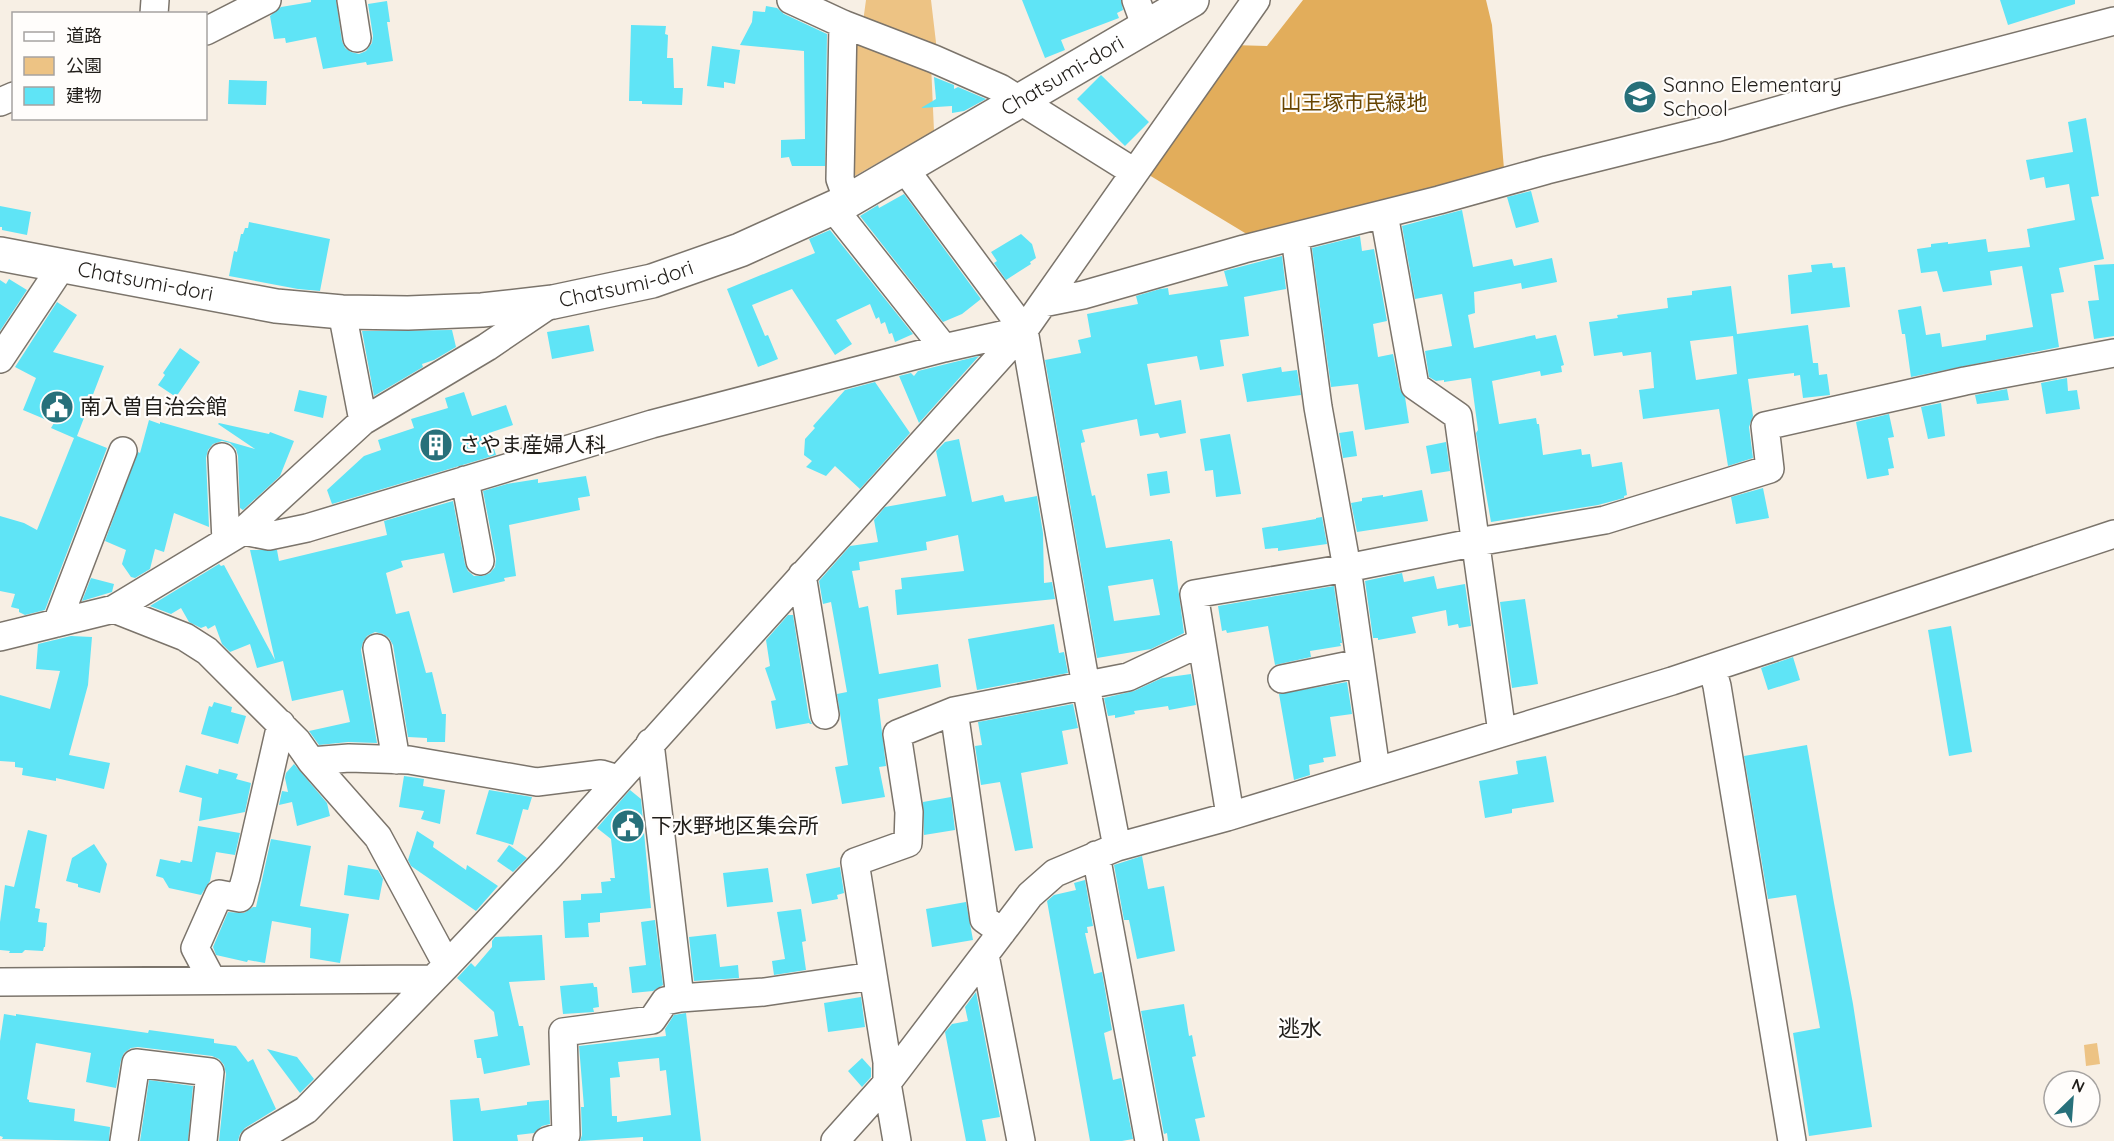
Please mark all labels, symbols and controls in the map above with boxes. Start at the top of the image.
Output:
legend [12,12,207,120]
text: 道路 [66,24,102,47]
street label: Chatsumi-dori [996,29,1128,121]
text: 公園 [66,54,102,77]
place label: Sanno Elementary School [1663,71,1842,121]
school or university icon: Sanno Elementary School [1622,79,1658,115]
text: 建物 [66,84,102,107]
park label: 山王塚市民緑地 [1281,89,1428,115]
street label: Chatsumi-dori [556,254,697,312]
street label: Chatsumi-dori [76,255,216,306]
public building icon: 南入曽自治会館 [39,389,75,425]
place label: 南入曽自治会館 [80,393,227,419]
building icon: さやま産婦人科 [418,427,454,463]
place label: さやま産婦人科 [459,431,606,457]
public building icon: 下水野地区集会所 [610,808,646,844]
place label: 下水野地区集会所 [651,812,819,838]
district label: 逃水 [1278,1014,1322,1042]
north arrow [2042,1069,2102,1129]
text: N [2069,1074,2088,1097]

